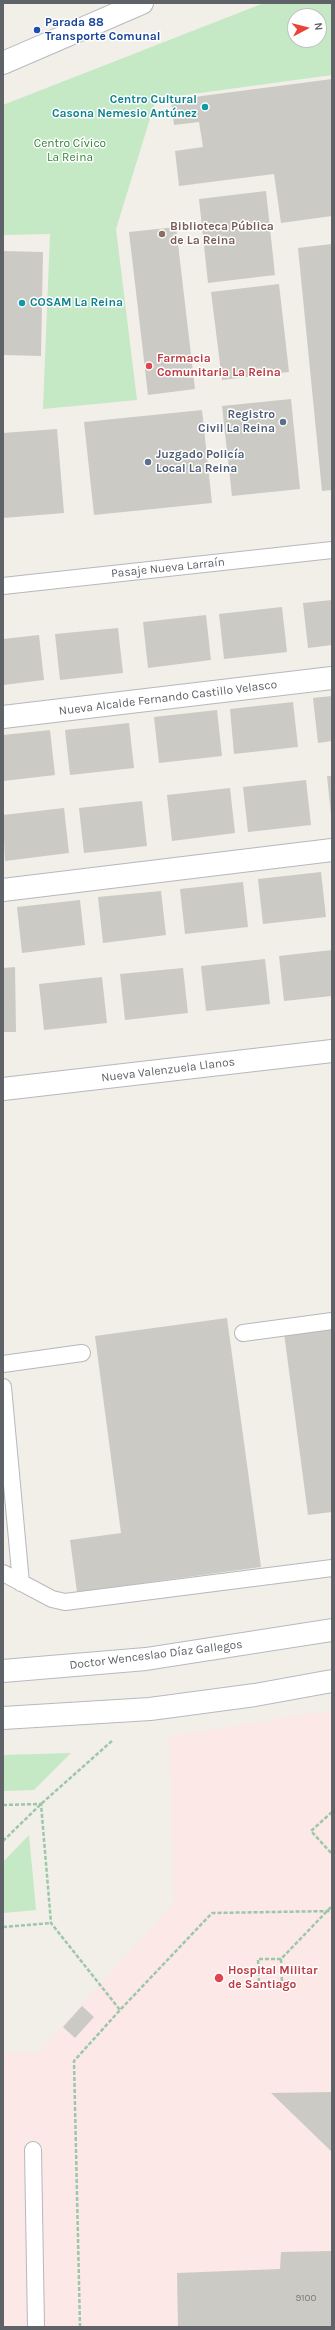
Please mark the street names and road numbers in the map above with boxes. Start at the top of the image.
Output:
street label: Pasaje Nueva Larraín [110,555,226,581]
street label: Nueva Alcalde Fernando Castillo Velasco [58,677,278,719]
street label: Nueva Valenzuela Llanos [100,1055,236,1085]
street label: Doctor Wenceslao Díaz Gallegos [69,1637,243,1673]

